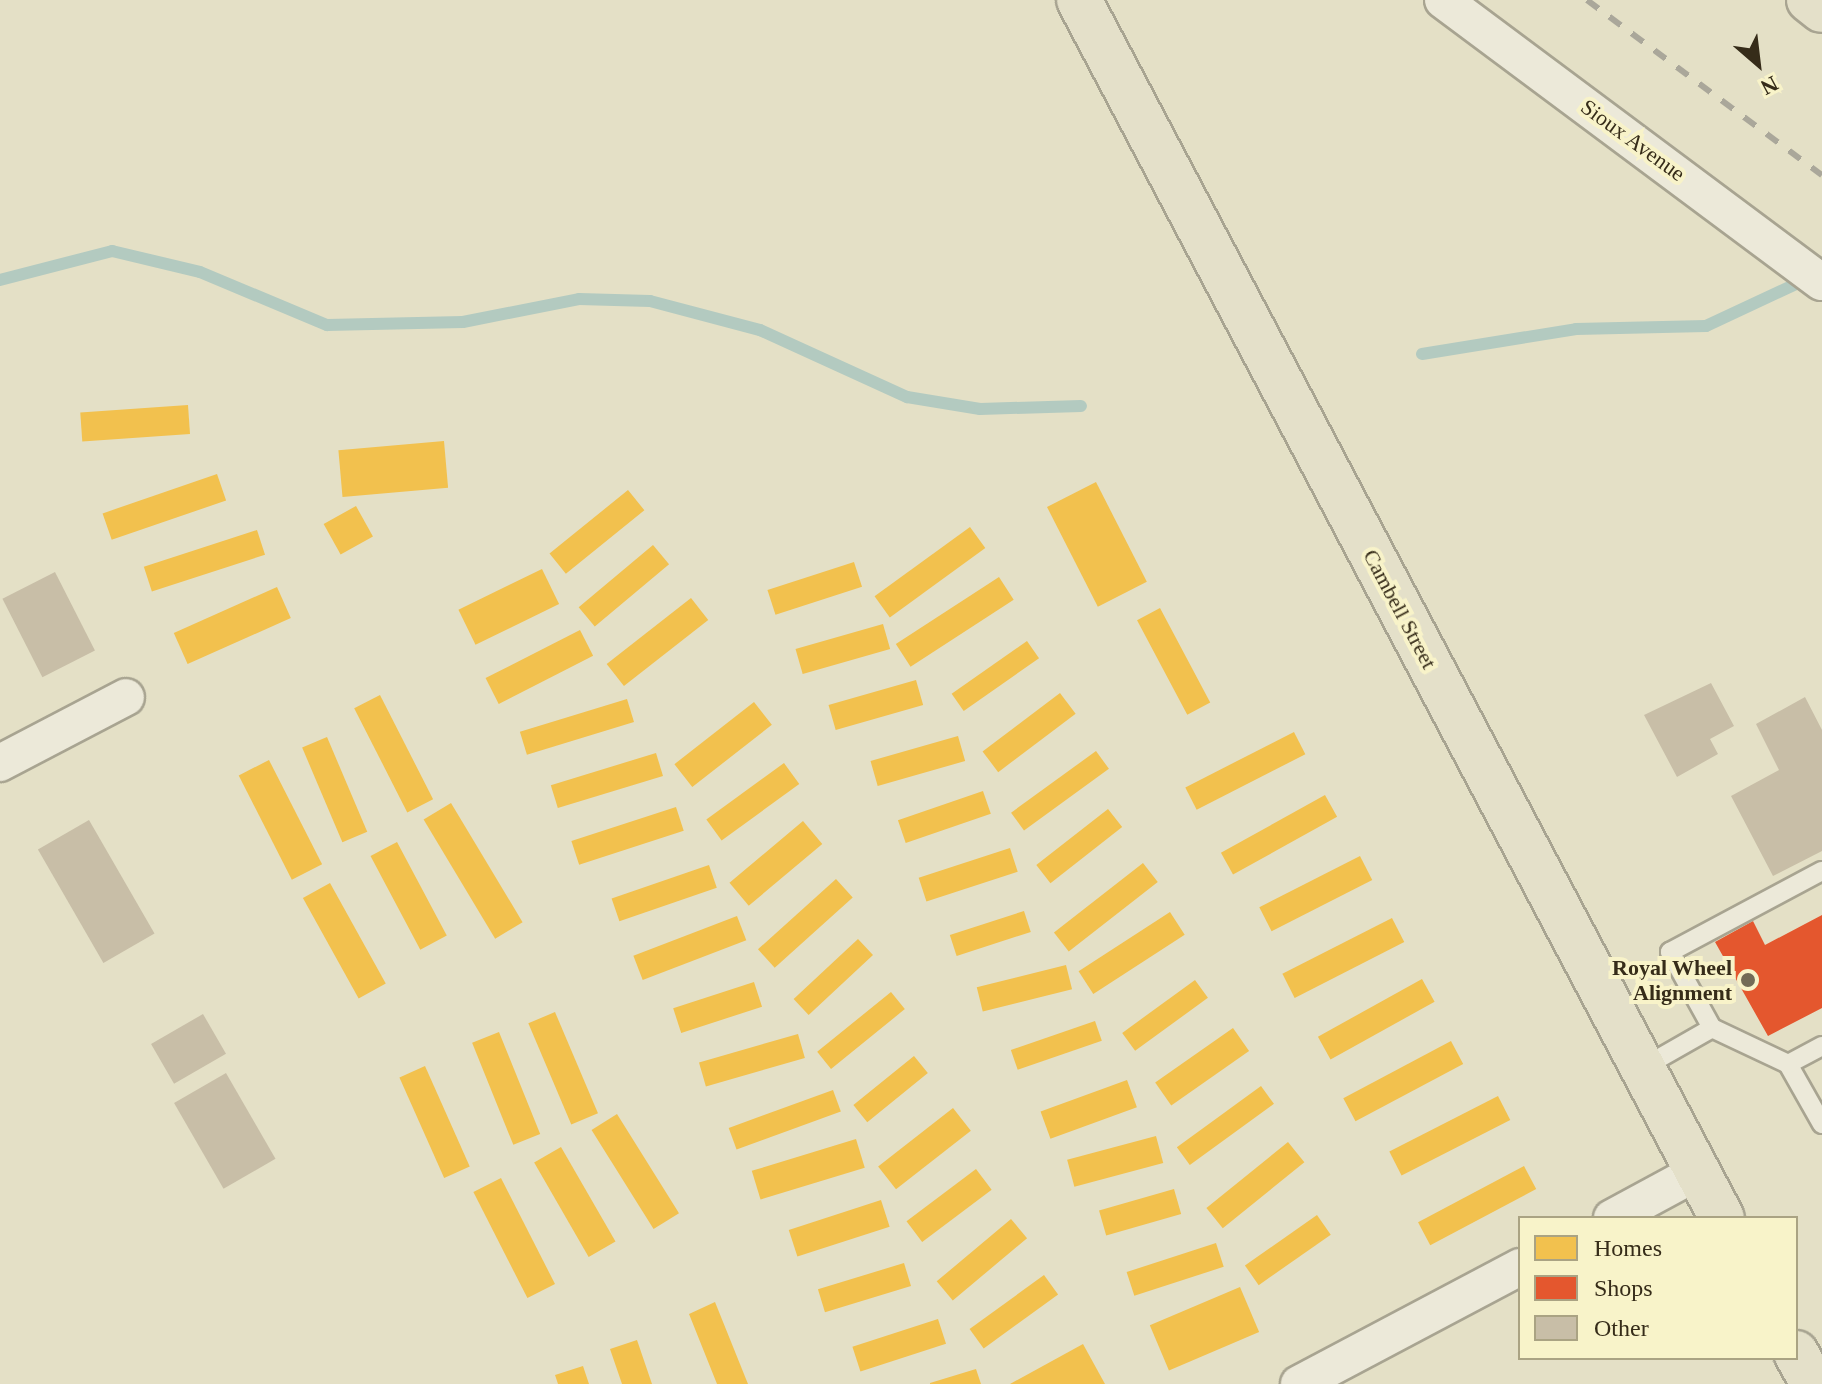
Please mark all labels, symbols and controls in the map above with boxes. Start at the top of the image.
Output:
north arrow [1718,24,1798,104]
text: N [1757,71,1782,100]
street label: Sioux Avenue [1575,93,1691,187]
street label: Cambell Street [1358,545,1442,673]
place label: Royal Wheel Alignment [1612,954,1732,1006]
marker: Royal Wheel Alignment [1739,971,1757,989]
legend [1518,1216,1798,1360]
text: Homes [1594,1235,1662,1261]
text: Shops [1594,1275,1653,1301]
text: Other [1594,1315,1649,1341]

